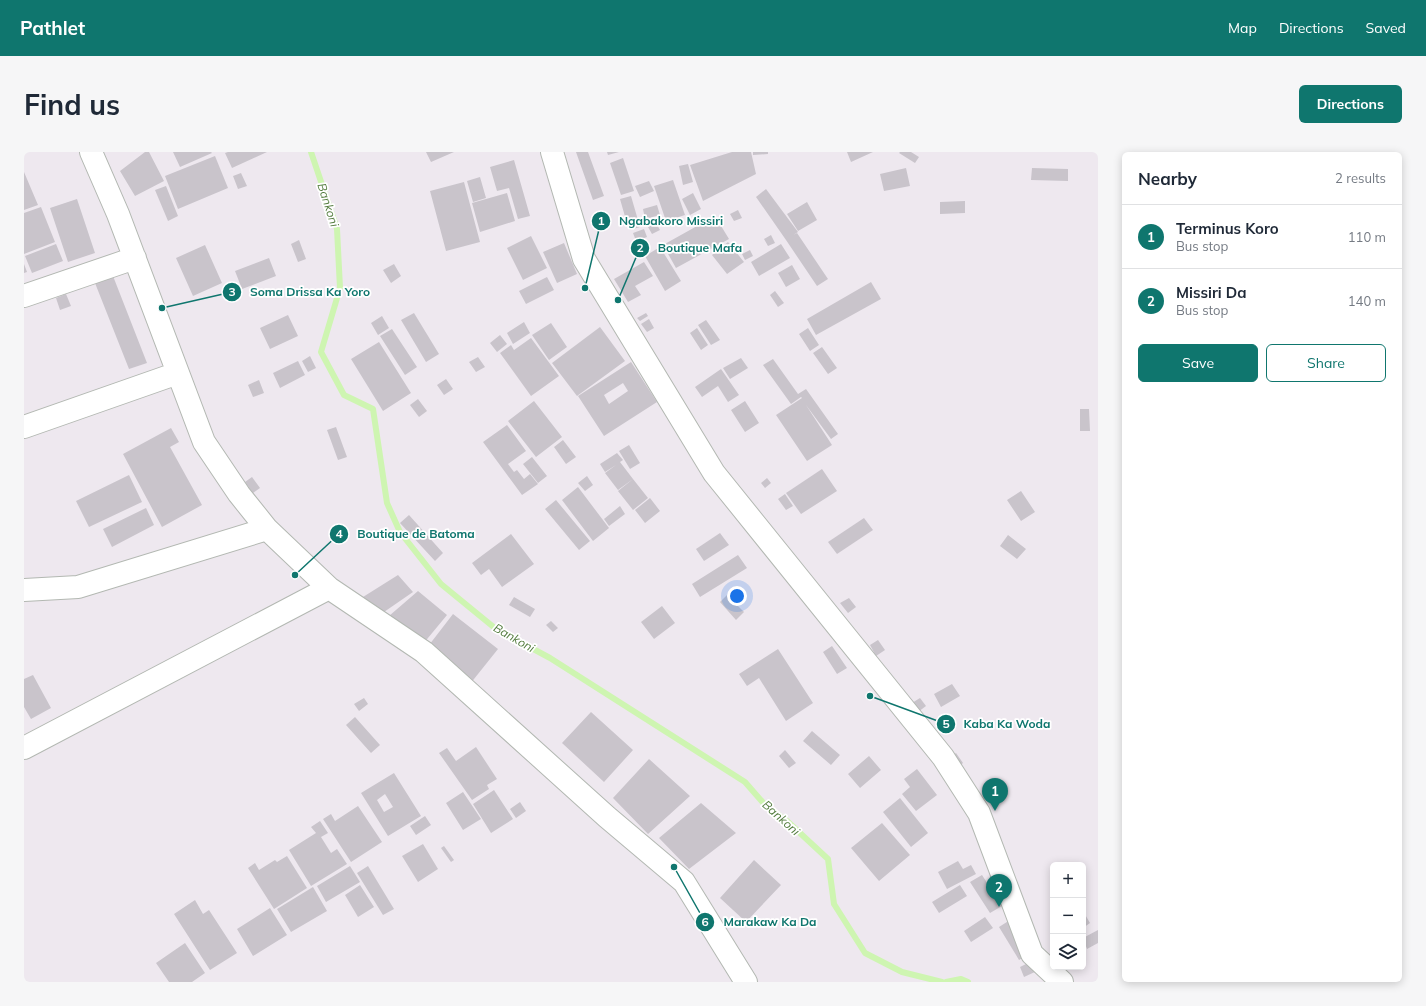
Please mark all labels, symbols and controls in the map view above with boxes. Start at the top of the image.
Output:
text: Pathlet [20,16,85,40]
text: Map [1228,19,1257,37]
text: Directions [1279,19,1344,37]
text: Saved [1366,19,1406,37]
button: Directions [1299,85,1402,123]
text: Find us [24,87,120,122]
text: Nearby [1138,168,1197,189]
text: 2 results [1335,170,1386,186]
water label: Bankoni [314,181,343,229]
callout: Ngabakoro Missiri [591,209,731,233]
text: 1 [597,213,605,228]
text: Ngabakoro Missiri [619,213,723,228]
text: Terminus Koro [1176,219,1279,238]
text: 1 [1147,229,1155,245]
text: 110 m [1348,229,1386,245]
callout: Boutique Mafa [630,236,750,260]
text: Bus stop [1176,238,1228,254]
text: 2 [636,240,644,255]
text: Boutique Mafa [658,240,742,255]
callout: Soma Drissa Ka Yoro [222,280,378,304]
text: Missiri Da [1176,283,1247,302]
text: 3 [228,284,236,299]
text: Soma Drissa Ka Yoro [250,284,370,299]
text: 2 [1147,293,1155,309]
text: 140 m [1348,293,1386,309]
text: Bus stop [1176,302,1228,318]
button: Save [1138,344,1258,382]
button: Share [1266,344,1386,382]
callout: Boutique de Batoma [329,522,483,546]
text: 4 [335,526,343,541]
text: Boutique de Batoma [357,526,475,541]
your location [727,586,747,606]
water label: Bankoni [491,620,538,655]
callout: Kaba Ka Woda [936,712,1059,736]
text: 5 [942,716,950,731]
text: Kaba Ka Woda [963,716,1051,731]
pin: 1 [982,778,1008,811]
water label: Bankoni [760,797,803,838]
map controls [1050,862,1086,970]
button: + [1050,862,1086,898]
pin: 2 [986,874,1012,907]
button: − [1050,898,1086,934]
callout: Marakaw Ka Da [695,910,824,934]
text: 6 [701,914,709,929]
text: Marakaw Ka Da [723,914,817,929]
button: layers [1050,934,1086,970]

